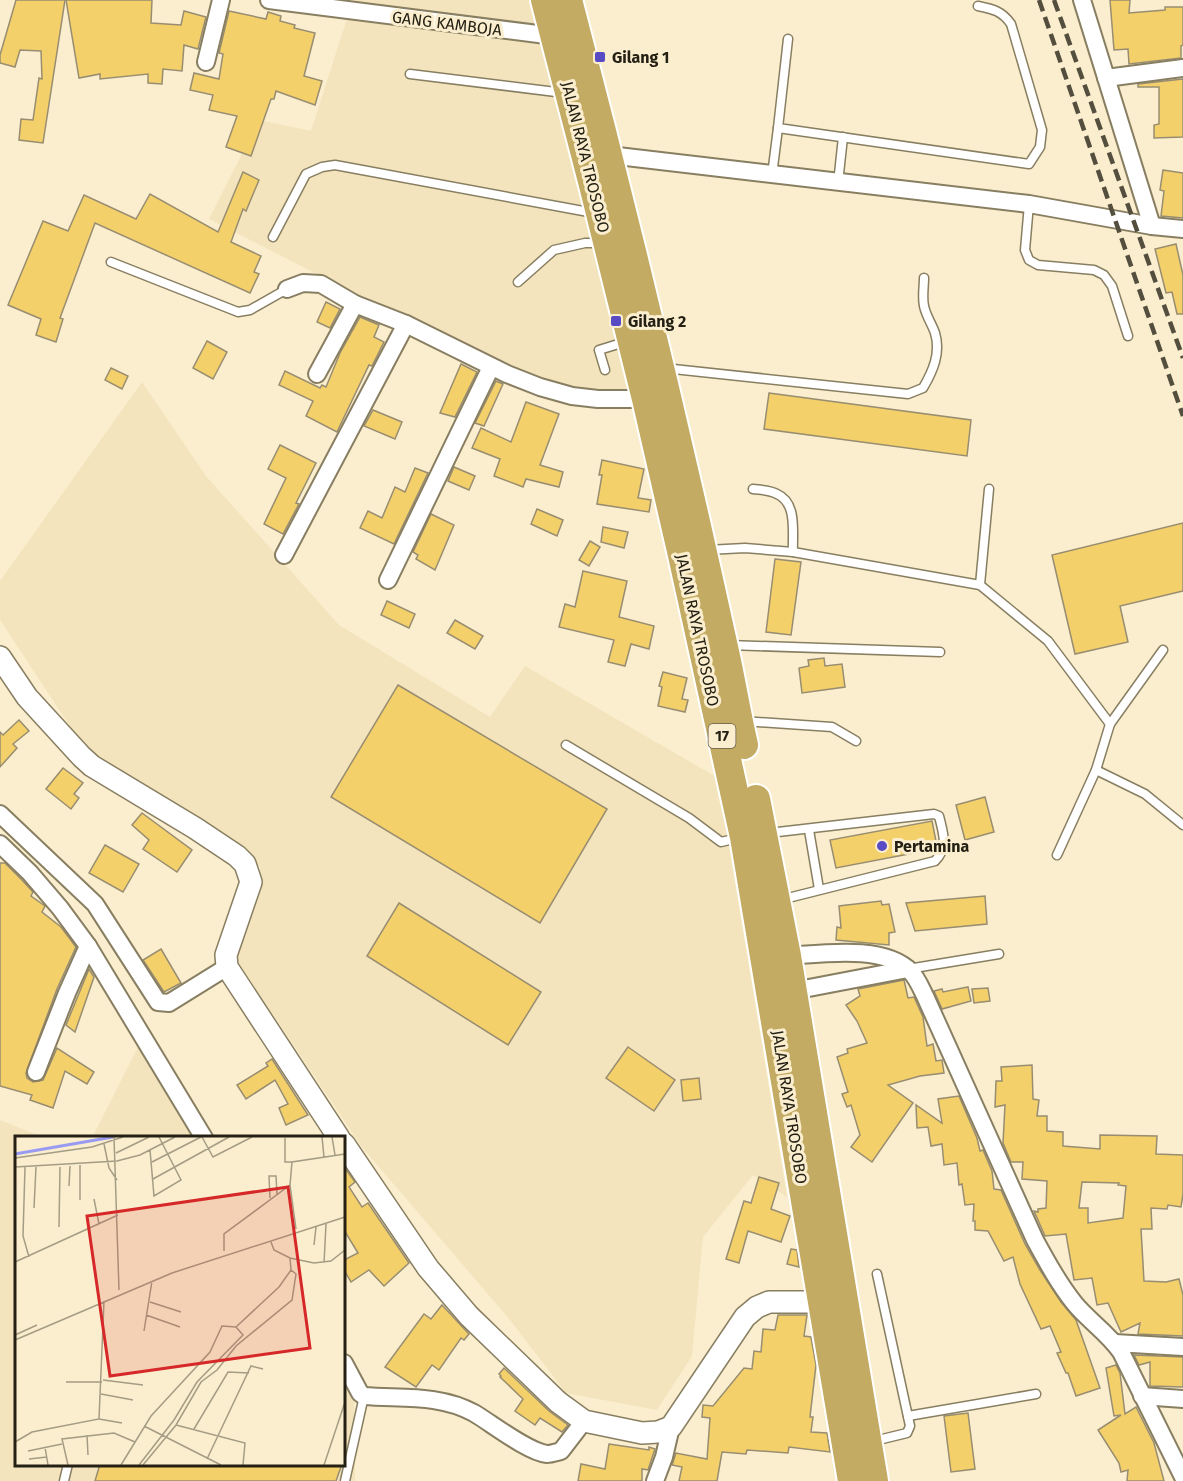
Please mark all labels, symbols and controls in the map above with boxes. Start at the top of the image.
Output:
street label: GANG KAMBOJA [391,7,504,40]
place label: Gilang 1 [612,48,670,67]
marker: Gilang 1 [593,50,607,64]
street label: JALAN RAYA TROSOBO [558,79,614,235]
place label: Gilang 2 [628,312,686,331]
marker: Gilang 2 [609,314,623,328]
street label: JALAN RAYA TROSOBO [672,552,723,708]
road number: 17 [708,724,736,748]
place label: Pertamina [894,837,969,856]
marker: Pertamina [875,839,889,853]
street label: JALAN RAYA TROSOBO [768,1029,811,1185]
inset map [15,1136,345,1466]

